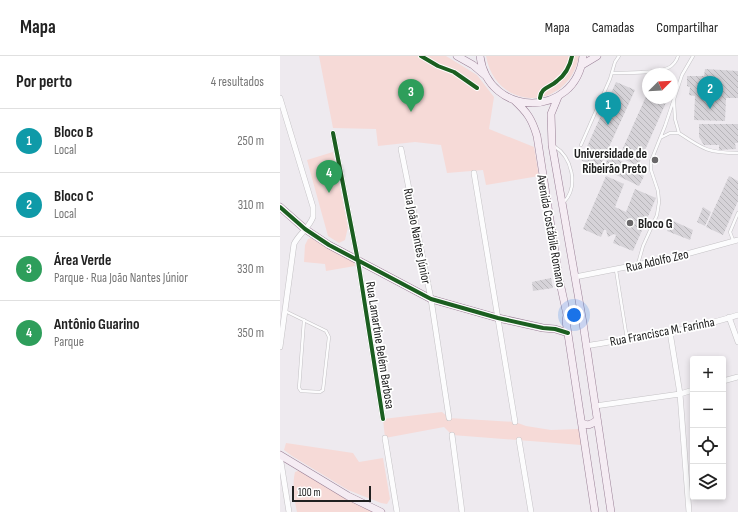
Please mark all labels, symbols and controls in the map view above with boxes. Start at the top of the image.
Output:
text: Mapa [20,16,56,39]
text: Mapa [545,19,570,36]
text: Camadas [592,19,634,36]
text: Compartilhar [656,19,718,36]
north arrow [642,68,678,104]
text: Por perto [16,72,72,92]
text: 4 resultados [211,74,264,90]
pin: 2 [697,76,723,109]
pin: 3 [398,79,424,112]
pin: 1 [595,92,621,125]
text: Bloco B [54,123,93,142]
text: 1 [26,133,32,149]
text: 250 m [237,133,264,149]
text: Local [54,142,77,158]
place label: Universidade de Ribeirão Preto [574,146,647,177]
marker: Universidade de Ribeirão Preto [650,155,660,165]
pin: 4 [316,160,342,193]
street label: Avenida Costábile Romano [533,173,569,289]
text: Bloco C [54,187,94,206]
street label: Rua João Nantes Júnior [400,187,434,286]
text: 2 [26,197,32,213]
text: 310 m [238,197,264,213]
text: Local [54,206,77,222]
place label: Bloco G [638,216,673,232]
marker: Bloco G [625,218,635,228]
street label: Rua Adolfo Zeo [624,246,690,276]
text: Área Verde [54,251,111,270]
text: 3 [26,261,32,277]
text: 330 m [237,261,264,277]
text: Parque · Rua João Nantes Júnior [54,270,188,286]
street label: Rua Lamartine Belém Barbosa [362,280,398,410]
your location [564,305,584,325]
street label: Rua Francisca M. Farinha [609,314,716,350]
text: Antônio Guarino [54,315,140,334]
text: 4 [26,325,32,341]
text: 350 m [237,325,264,341]
text: Parque [54,334,84,350]
map controls [690,356,726,500]
button: + [690,356,726,392]
button: − [690,392,726,428]
button: locate [690,428,726,464]
button: layers [690,464,726,500]
scale bar [292,484,371,503]
text: 100 m [298,486,320,499]

